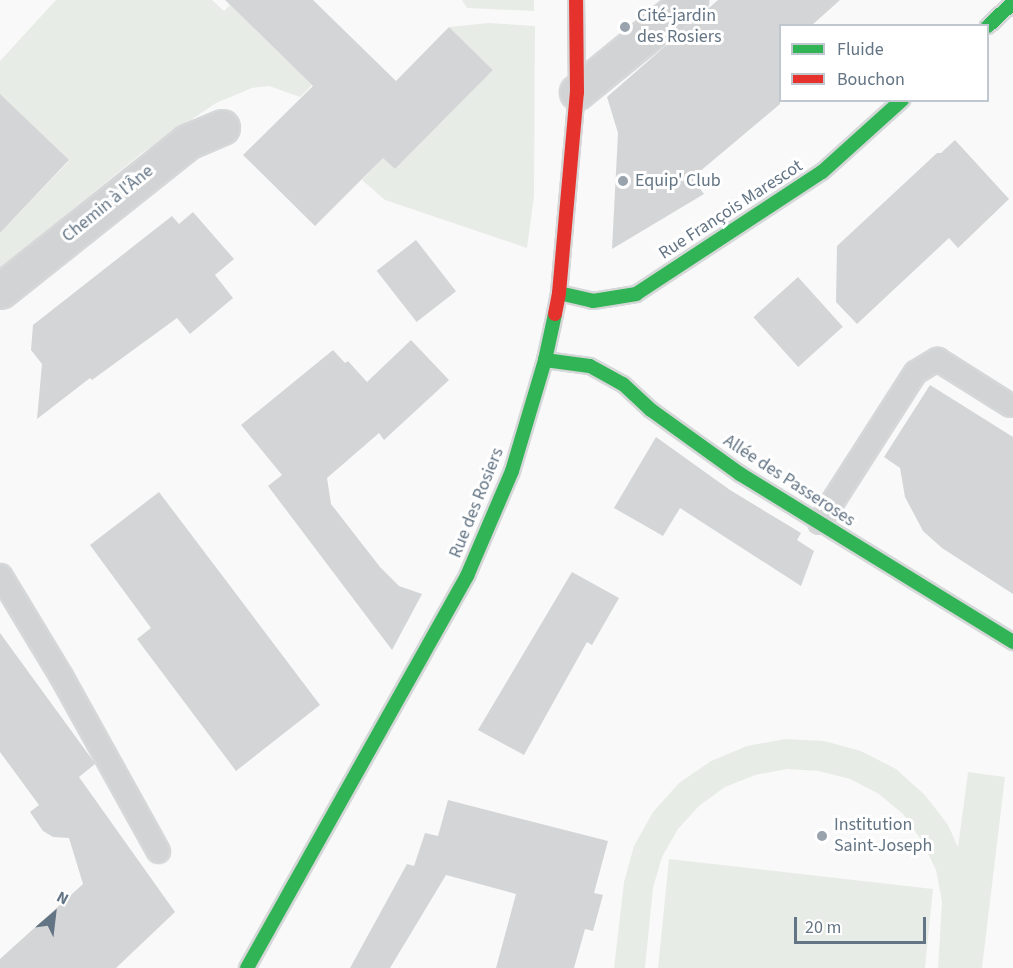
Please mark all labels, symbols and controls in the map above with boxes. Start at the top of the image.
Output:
place label: Cité-jardin des Rosiers [637,6,721,48]
marker: Cité-jardin des Rosiers [618,20,632,34]
legend [779,24,989,102]
text: Fluide [837,37,884,62]
text: Bouchon [837,67,905,92]
street label: Rue François Marescot [655,155,807,265]
street label: Chemin à l'Âne [58,161,158,247]
place label: Equip' Club [635,170,721,192]
marker: Equip' Club [616,174,630,188]
street label: Allée des Passeroses [719,430,859,532]
street label: Rue des Rosiers [445,445,509,561]
place label: Institution Saint-Joseph [834,815,932,858]
marker: Institution Saint-Joseph [815,829,829,843]
north arrow [24,884,84,944]
text: N [53,886,72,910]
scale bar [797,905,929,943]
text: 20 m [805,915,841,940]

